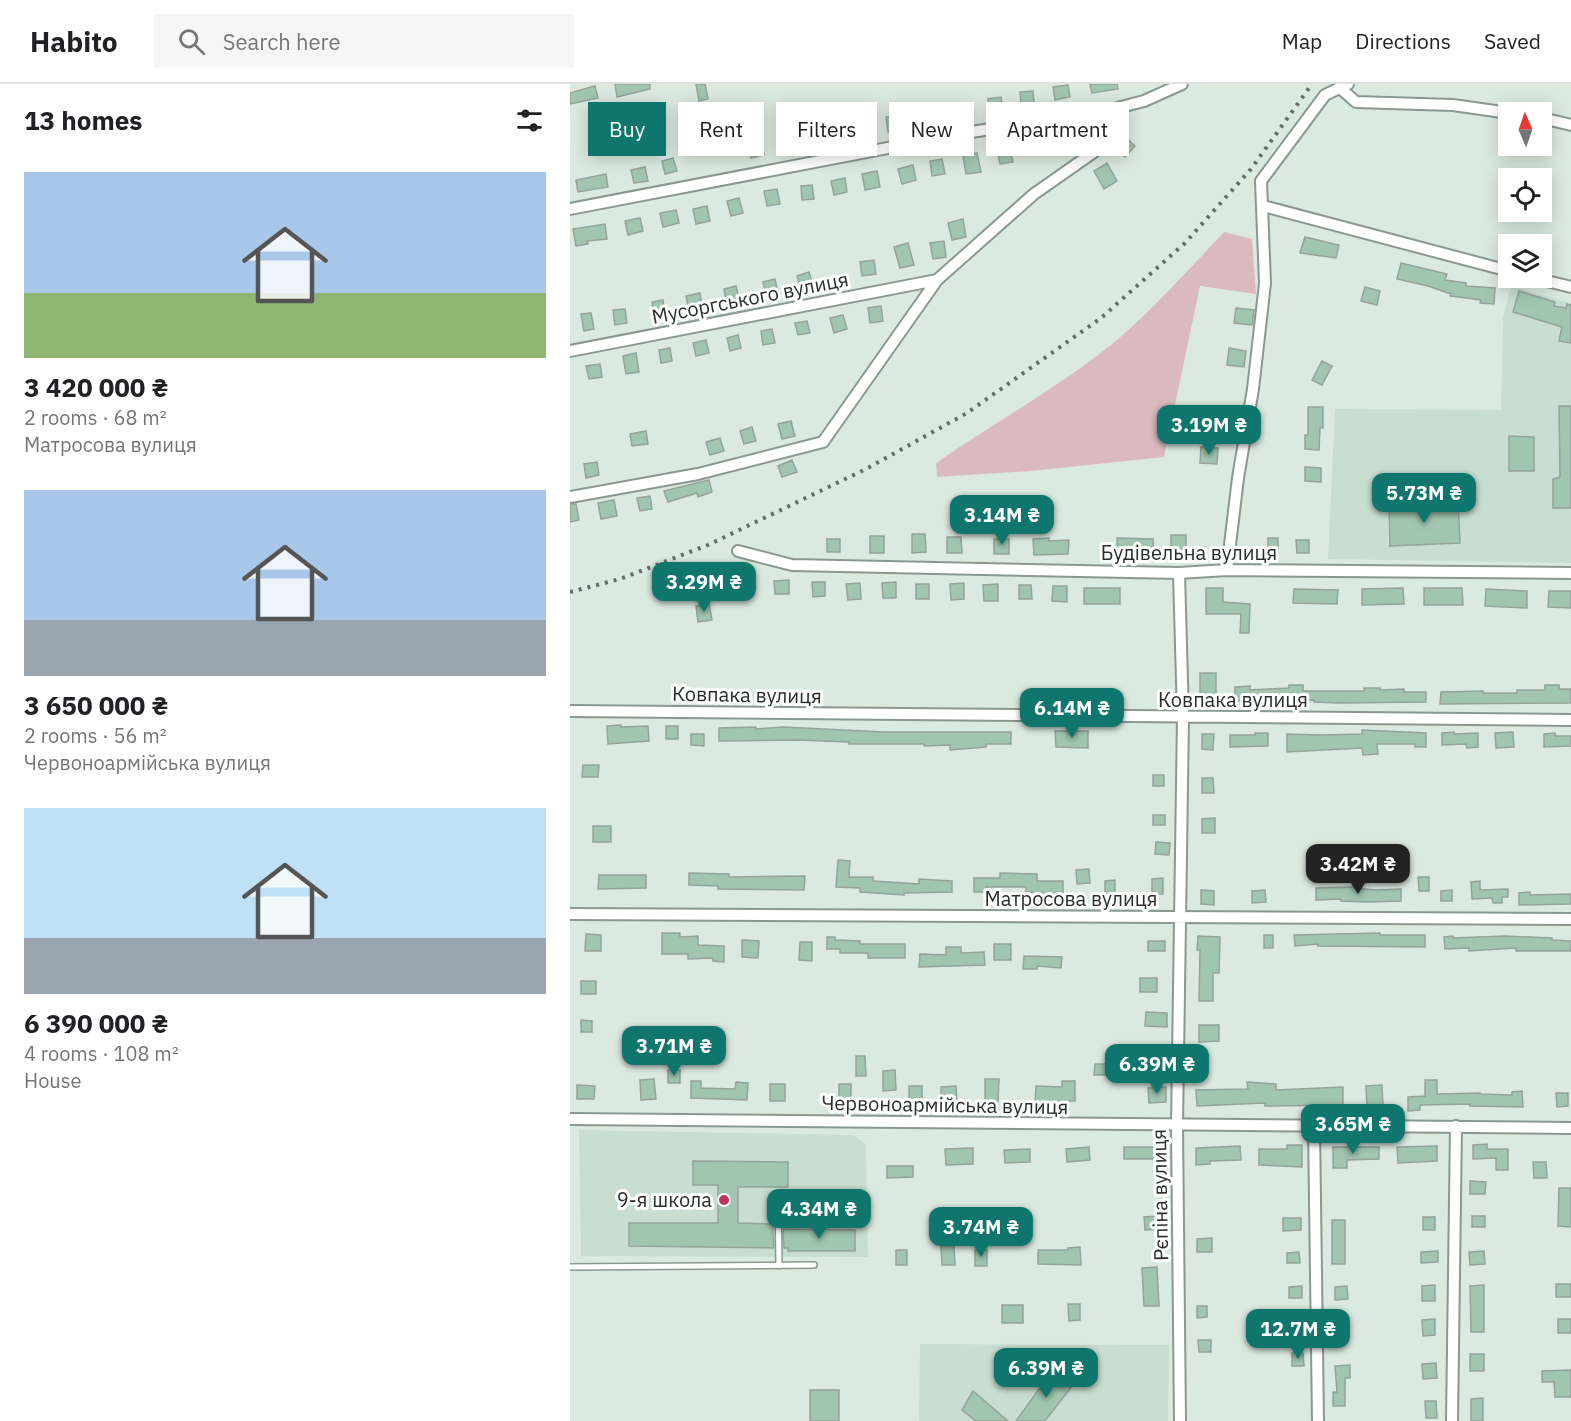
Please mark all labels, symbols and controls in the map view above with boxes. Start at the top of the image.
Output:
search box [154,14,574,68]
text: Habito [30,23,118,60]
icon: search [175,25,208,58]
text: Search here [223,27,341,56]
text: Map [1282,27,1322,55]
text: Directions [1355,27,1451,55]
text: Saved [1484,27,1541,55]
chip: Buy [588,102,666,156]
chip: Rent [678,102,764,156]
chip: Filters [776,102,877,156]
chip: New [889,102,974,156]
chip: Apartment [986,102,1129,156]
north arrow [1498,102,1552,156]
map controls [1498,102,1552,288]
text: 13 homes [24,103,142,137]
icon: filters [513,104,546,137]
button: locate [1498,168,1552,222]
icon: home [231,211,339,319]
button: layers [1498,234,1552,288]
street label: Мусоргського вулиця [649,265,851,330]
text: 3 420 000 ₴ [24,370,168,404]
text: 2 rooms · 68 m² [24,404,167,431]
pin: 3.19M ₴ [1154,405,1264,456]
text: 3.19M ₴ [1171,411,1247,438]
text: Матросова вулиця [24,431,197,458]
pin: 5.73M ₴ [1369,473,1479,524]
text: 5.73M ₴ [1386,479,1462,506]
pin: 3.14M ₴ [947,495,1057,546]
text: 3.14M ₴ [964,501,1040,528]
icon: home [231,529,339,637]
street label: Будівельна вулиця [1101,539,1277,566]
pin: 3.29M ₴ [649,562,759,613]
text: 3.29M ₴ [666,568,742,595]
street label: Ковпака вулиця [672,680,822,709]
street label: Ковпака вулиця [1158,686,1308,713]
text: 3 650 000 ₴ [24,688,168,722]
pin: 6.14M ₴ [1017,688,1127,739]
text: 6.14M ₴ [1034,694,1110,721]
text: 2 rooms · 56 m² [24,722,167,749]
text: Червоноармійська вулиця [24,749,271,776]
pin: 3.42M ₴ [1303,844,1413,895]
icon: home [231,847,339,955]
text: 3.42M ₴ [1320,850,1396,877]
street label: Матросова вулиця [985,885,1157,912]
text: 6 390 000 ₴ [24,1006,168,1040]
pin: 3.71M ₴ [619,1026,729,1077]
text: 3.71M ₴ [636,1032,712,1059]
text: 4 rooms · 108 m² [24,1040,179,1067]
pin: 6.39M ₴ [1102,1044,1212,1095]
text: 6.39M ₴ [1119,1050,1195,1077]
text: House [24,1067,81,1094]
street label: Червоноармійська вулиця [821,1089,1069,1120]
pin: 3.65M ₴ [1298,1104,1408,1155]
text: 3.65M ₴ [1315,1110,1391,1137]
street label: Рєпіна вулиця [1145,1129,1174,1261]
place label: 9-я школа [617,1186,712,1213]
pin: 4.34M ₴ [764,1189,874,1240]
marker: 9-я школа [717,1193,731,1207]
text: 4.34M ₴ [781,1195,857,1222]
pin: 3.74M ₴ [926,1207,1036,1258]
text: 3.74M ₴ [943,1213,1019,1240]
pin: 12.7M ₴ [1243,1309,1353,1360]
text: 12.7M ₴ [1260,1315,1336,1342]
pin: 6.39M ₴ [991,1348,1101,1399]
text: 6.39M ₴ [1008,1354,1084,1381]

